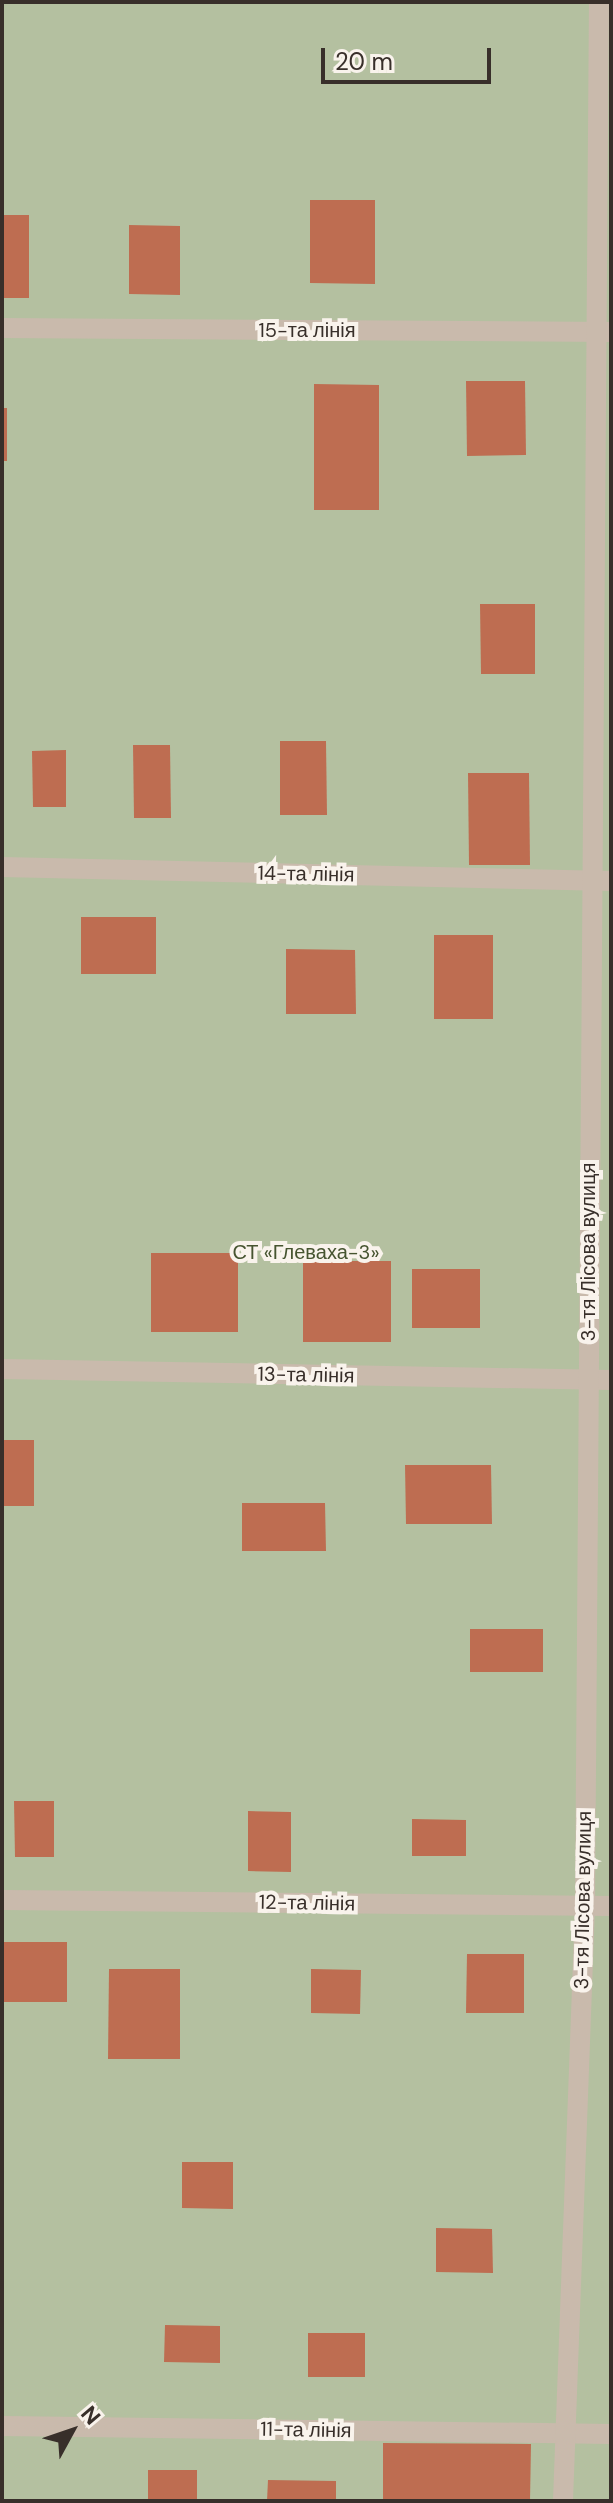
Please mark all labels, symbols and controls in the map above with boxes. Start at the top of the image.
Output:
scale bar [325,32,495,82]
text: 20 m [335,46,393,77]
street label: 15-та лінія [258,318,356,342]
street label: 14-та лінія [257,861,355,887]
street label: 3-тя Лісова вулиця [576,1163,600,1341]
park label: СТ «Глеваха-3» [233,1240,379,1264]
street label: 13-та лінія [257,1362,355,1388]
street label: 3-тя Лісова вулиця [569,1811,597,1989]
street label: 12-та лінія [259,1890,355,1916]
north arrow [32,2391,112,2471]
text: N [74,2400,107,2431]
street label: 11-та лінія [260,2417,352,2443]

